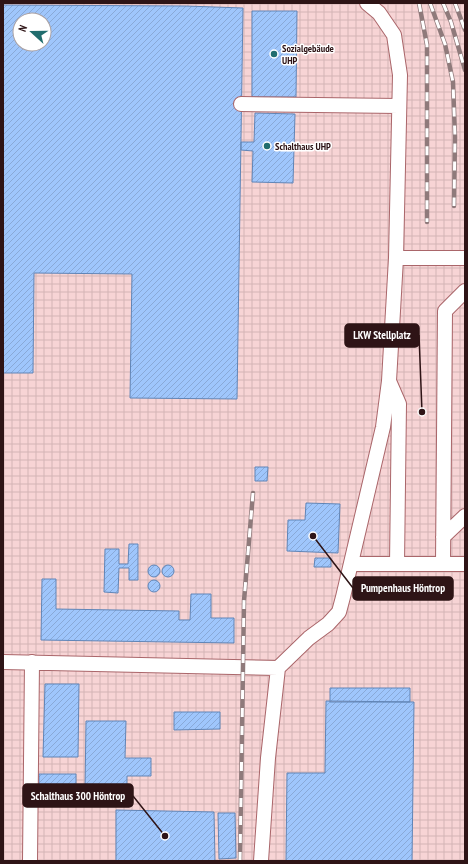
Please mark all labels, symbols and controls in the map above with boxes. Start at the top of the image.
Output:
north arrow [12,12,52,52]
text: N [15,23,30,34]
place label: Sozialgebäude UHP [282,42,334,67]
marker: Sozialgebäude UHP [269,49,279,59]
place label: Schalthaus UHP [275,140,331,153]
marker: Schalthaus UHP [262,141,272,151]
callout: LKW Stellplatz [345,324,419,347]
text: LKW Stellplatz [353,328,411,342]
callout: Pumpenhaus Höntrop [353,577,453,600]
text: Pumpenhaus Höntrop [361,581,445,595]
callout: Schalthaus 300 Höntrop [23,784,133,807]
text: Schalthaus 300 Höntrop [31,789,125,803]

